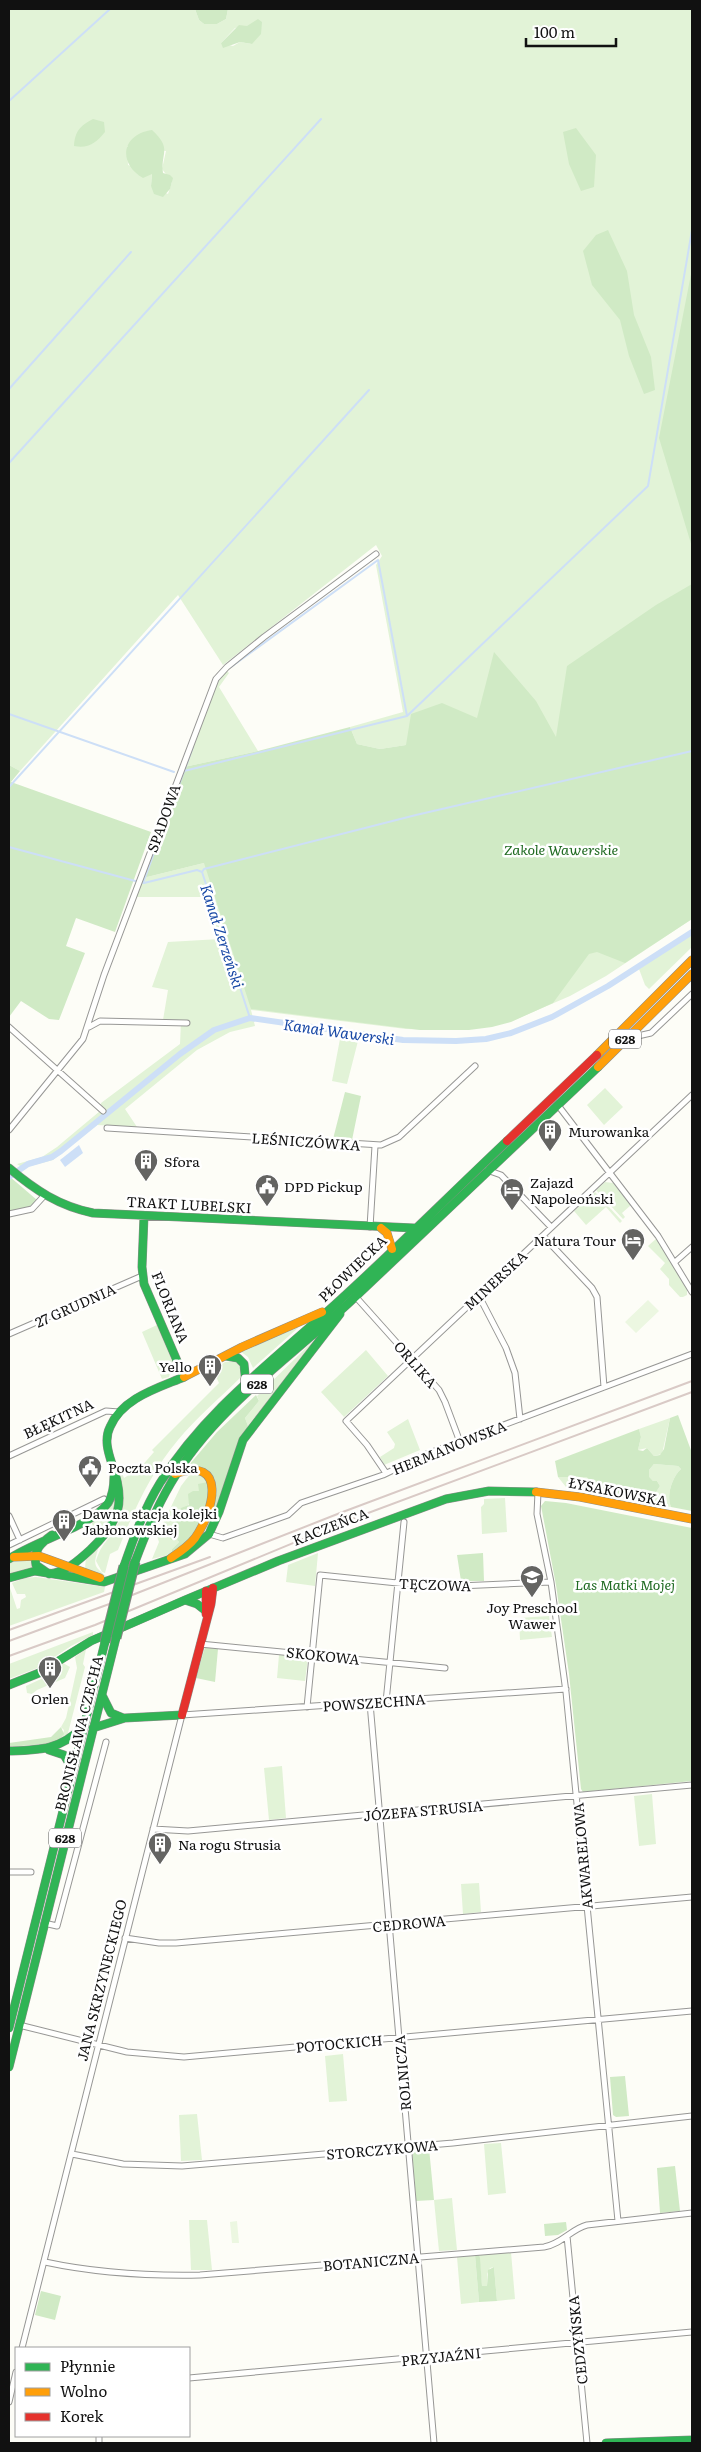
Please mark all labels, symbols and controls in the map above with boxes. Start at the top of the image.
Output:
scale bar [526,15,616,47]
text: 100 m [534,20,575,43]
street label: SPADOWA [141,780,185,855]
park label: Zakole Wawerskie [504,839,619,859]
water label: Kanał Zerzeński [195,881,251,992]
water label: Kanał Wawerski [282,1012,396,1050]
road number: 628 [609,1030,641,1048]
building icon: Murowanka [537,1118,563,1152]
place label: Murowanka [568,1121,650,1141]
street label: LEŚNICZÓWKA [251,1127,362,1155]
building icon: Sfora [133,1148,159,1182]
place label: Sfora [164,1151,200,1171]
place label: Zajazd Napoleoński [530,1172,614,1208]
public building icon: DPD Pickup [254,1173,280,1207]
place label: DPD Pickup [284,1176,363,1196]
hotel icon: Zajazd Napoleoński [499,1177,525,1211]
street label: TRAKT LUBELSKI [126,1191,252,1217]
hotel icon: Natura Tour [620,1227,646,1261]
street label: PŁOWIECKA [313,1230,391,1306]
place label: Natura Tour [534,1230,616,1250]
street label: MINERSKA [459,1245,531,1314]
street label: FLORIANA [148,1268,195,1346]
street label: 27 GRUDNIA [31,1278,119,1332]
street label: ORLIKA [390,1336,442,1392]
building icon: Yello [197,1353,223,1387]
place label: Yello [159,1356,192,1376]
road number: 628 [241,1375,273,1394]
street label: BŁĘKITNA [20,1393,97,1443]
street label: HERMANOWSKA [389,1415,510,1479]
public building icon: Poczta Polska [77,1454,103,1488]
place label: Poczta Polska [108,1457,198,1477]
street label: ŁYSAKOWSKA [567,1472,670,1510]
street label: KACZEŃCA [289,1502,371,1550]
place label: Dawna stacja kolejki Jabłonowskiej [82,1503,218,1539]
building icon: Dawna stacja kolejki Jabłonowskiej [51,1508,77,1542]
school or university icon: Joy Preschool Wawer [519,1564,545,1598]
street label: TĘCZOWA [398,1573,472,1595]
park label: Las Matki Mojej [575,1574,675,1594]
place label: Joy Preschool Wawer [486,1597,578,1633]
street label: SKOKOWA [285,1641,361,1669]
street label: BRONISŁAWA CZECHA [49,1652,107,1813]
building icon: Orlen [37,1655,63,1689]
place label: Orlen [31,1688,69,1708]
street label: POWSZECHNA [322,1688,427,1716]
street label: JÓZEFA STRUSIA [362,1795,484,1825]
street label: AKWARELOWA [567,1801,597,1910]
road number: 628 [49,1829,81,1848]
building icon: Na rogu Strusia [147,1831,173,1865]
place label: Na rogu Strusia [178,1834,282,1854]
street label: JANA SKRZYNECKIEGO [71,1897,131,2063]
street label: CEDROWA [372,1910,447,1936]
street label: POTOCKICH [295,2029,383,2057]
street label: ROLNICZA [389,2034,415,2112]
street label: STORCZYKOWA [325,2134,439,2164]
street label: BOTANICZNA [322,2247,421,2275]
street label: CEDZYŃSKA [562,2294,592,2385]
street label: PRZYJAŹNI [400,2342,482,2370]
legend [15,2347,190,2437]
text: Płynnie [60,2354,115,2377]
text: Wolno [60,2379,107,2402]
text: Korek [60,2404,104,2427]

